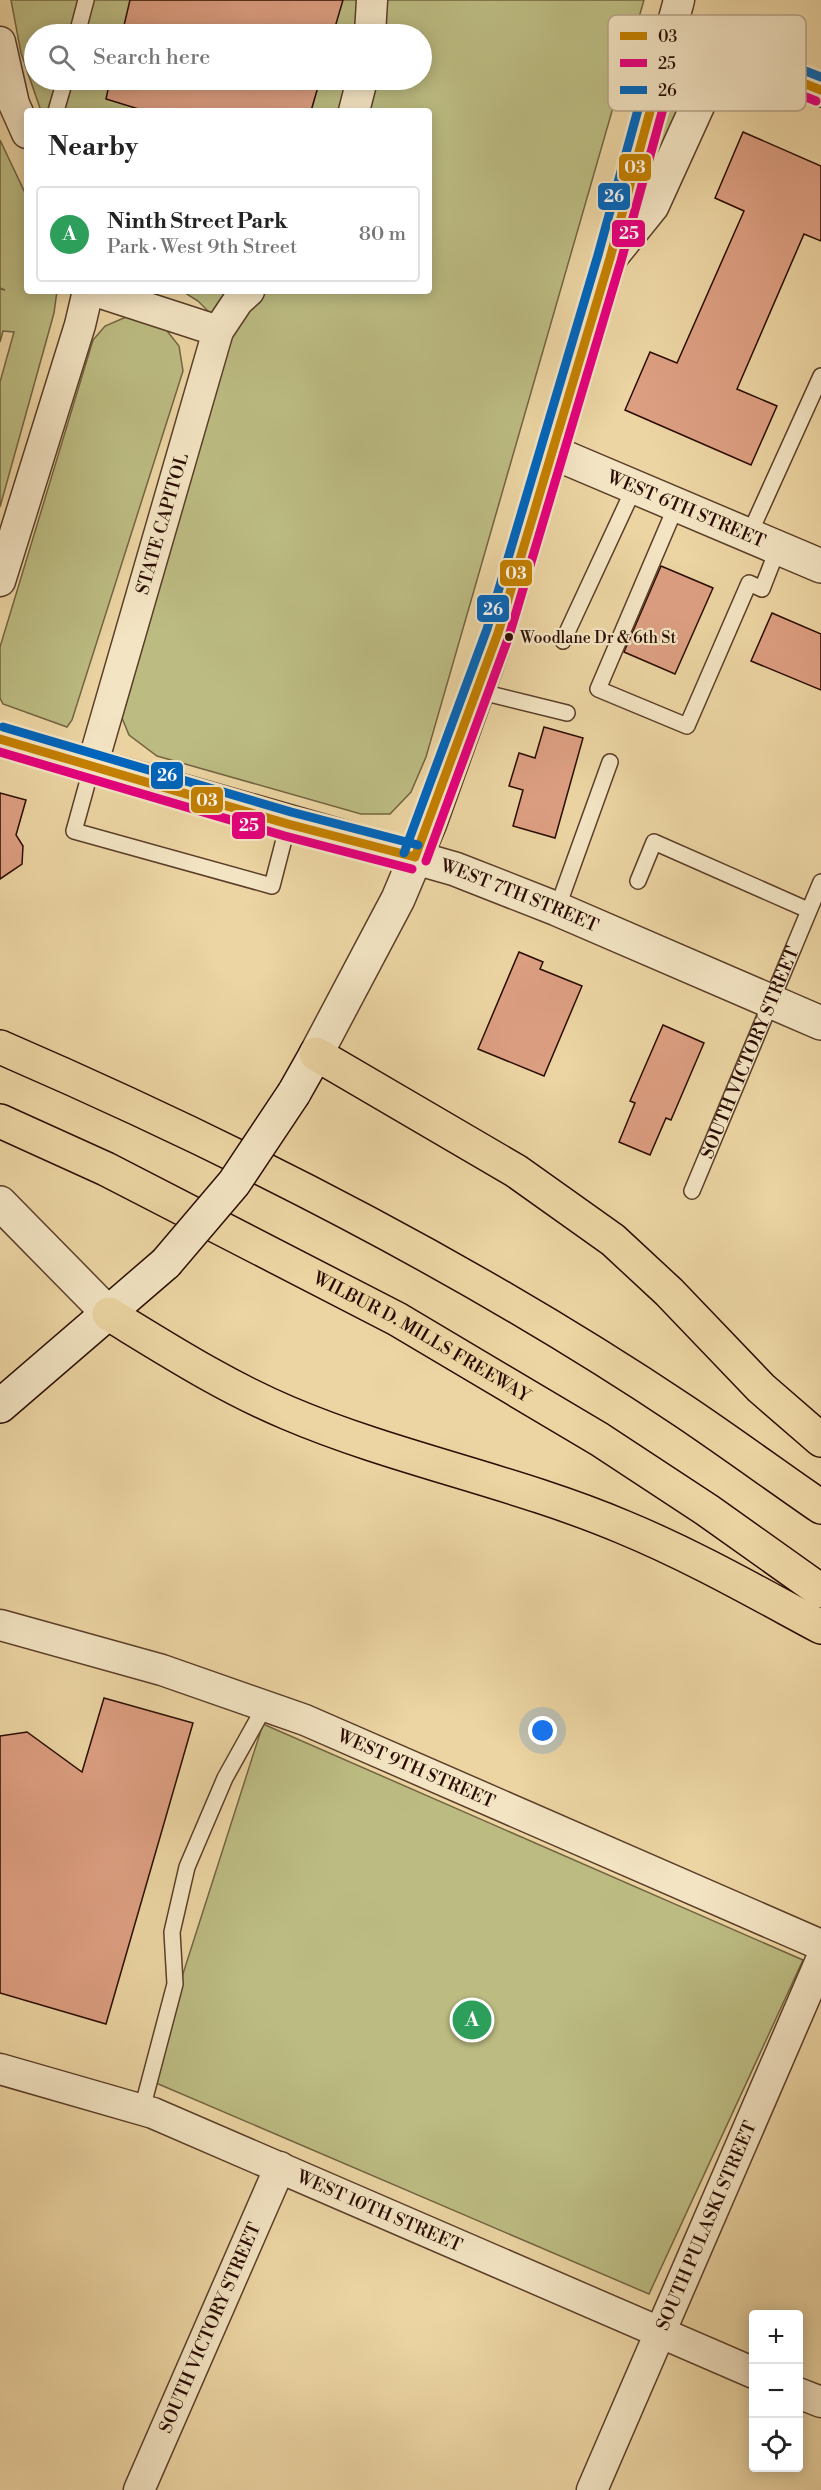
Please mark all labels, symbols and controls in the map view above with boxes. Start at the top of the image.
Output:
legend [608,15,806,111]
search box [24,24,432,90]
text: 03 [658,27,678,47]
icon: search [45,41,78,74]
text: Search here [93,44,210,71]
text: 25 [658,54,676,74]
text: 26 [658,81,677,101]
text: Nearby [48,131,138,163]
line badge: 03 [618,153,652,182]
text: 03 [624,158,646,178]
line badge: 26 [597,182,631,211]
text: 26 [604,187,624,207]
text: Ninth Street Park [107,208,288,235]
line badge: 25 [611,219,646,248]
text: A [62,222,77,247]
text: 80 m [359,222,406,247]
text: 25 [619,224,639,244]
text: Park · West 9th Street [107,235,297,260]
street label: STATE CAPITOL [131,451,194,598]
street label: WEST 6TH STREET [603,465,769,553]
line badge: 03 [499,559,533,587]
text: 03 [505,564,527,584]
line badge: 26 [476,594,510,623]
text: 26 [483,600,503,620]
place label: Woodlane Dr & 6th St [519,628,677,648]
marker: Woodlane Dr & 6th St [503,631,515,643]
line badge: 26 [150,761,184,790]
text: 26 [157,766,177,786]
line badge: 03 [190,786,224,814]
text: 03 [196,791,218,811]
line badge: 25 [231,811,266,840]
text: 25 [239,816,259,836]
street label: WEST 7TH STREET [437,854,602,938]
street label: SOUTH VICTORY STREET [696,943,805,1162]
street label: WILBUR D. MILLS FREEWAY [308,1266,535,1408]
your location [528,1716,557,1745]
street label: WEST 9TH STREET [333,1724,499,1814]
pin: A [452,1998,492,2042]
street label: SOUTH PULASKI STREET [651,2117,762,2334]
street label: WEST 10TH STREET [292,2165,466,2257]
street label: SOUTH VICTORY STREET [154,2219,266,2437]
map controls [749,2310,803,2472]
button: + [749,2310,803,2364]
button: − [749,2364,803,2418]
button: locate [749,2418,803,2472]

